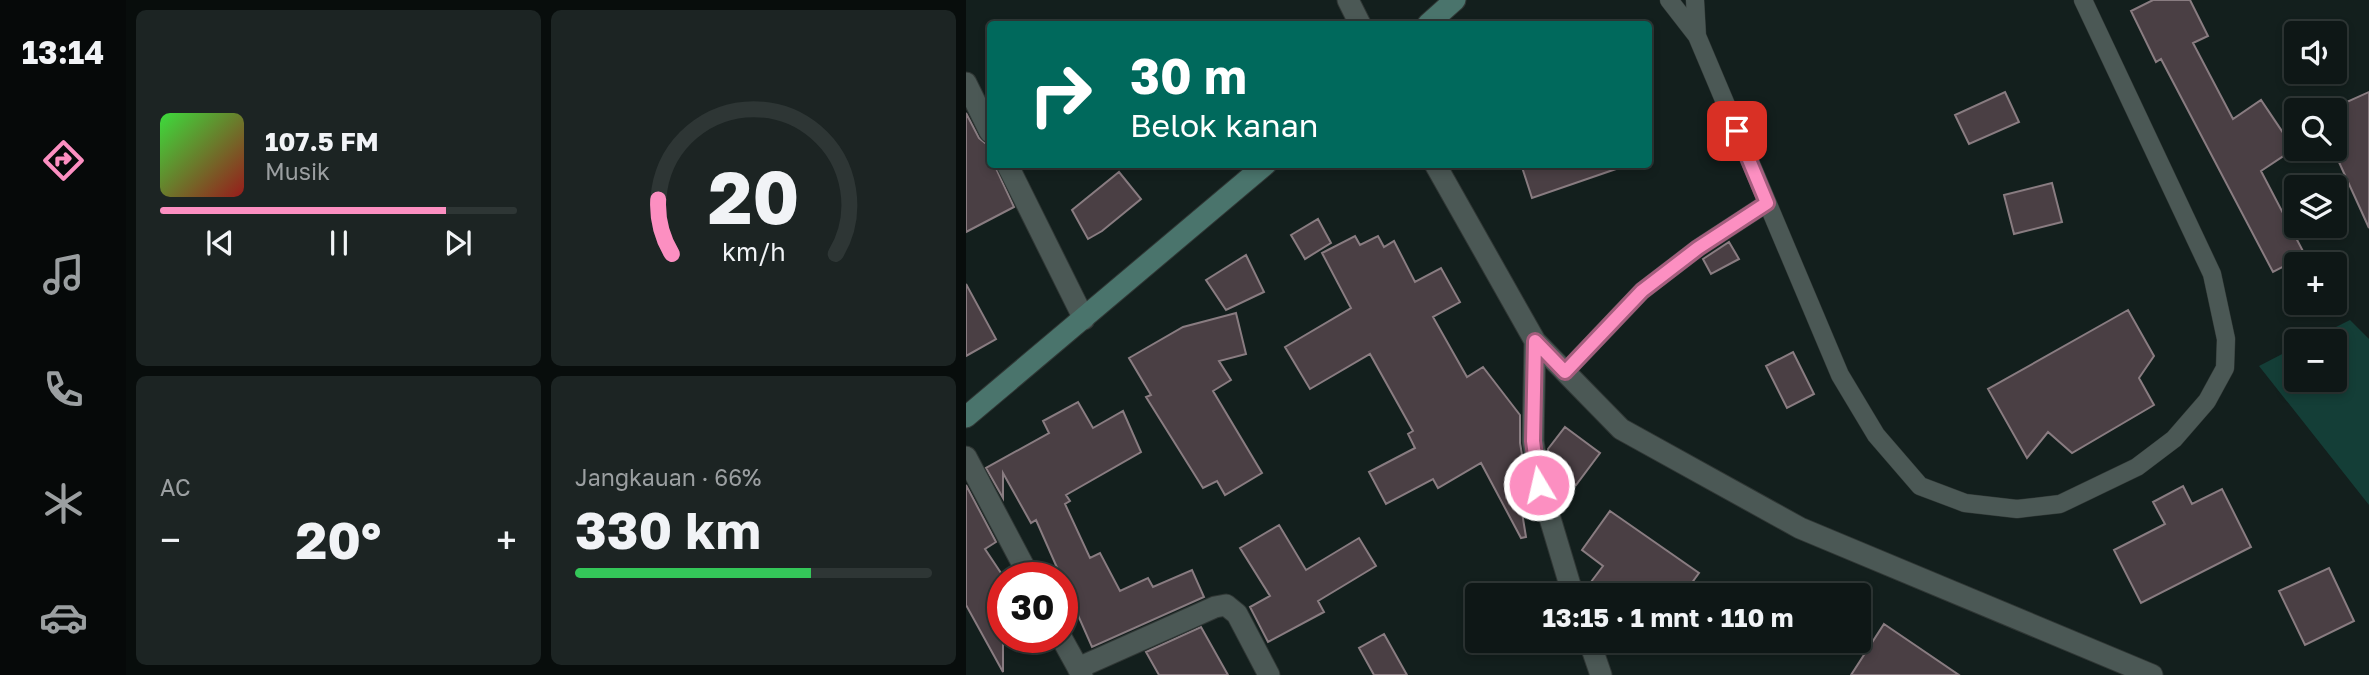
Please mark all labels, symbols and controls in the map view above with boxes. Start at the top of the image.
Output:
map controls [2284,21,2347,392]
button: sound [2284,21,2347,84]
text: 13:14 [22,33,104,71]
text: 30 m [1130,46,1247,105]
icon: right [1015,49,1106,140]
button: search [2284,98,2347,161]
pin [1707,101,1767,161]
text: Belok kanan [1130,106,1318,144]
icon: arrive [1718,112,1756,150]
text: 107.5 FM [265,126,379,157]
icon: directions [39,136,88,185]
text: 20 [708,153,799,240]
text: Musik [265,157,330,185]
button: layers [2284,175,2347,238]
icon: previous [201,224,239,262]
icon: pause [320,224,358,262]
icon: next [439,224,477,262]
text: km/h [722,236,785,267]
icon: music [39,250,88,299]
button: + [2284,252,2347,315]
button: − [2284,329,2347,392]
icon: phone [39,365,88,414]
position arrow [1502,448,1576,522]
text: Jangkauan · 66% [575,463,761,491]
text: AC [160,473,191,501]
icon: climate [39,479,88,528]
text: 330 km [575,498,761,560]
text: 20° [296,508,381,570]
text: − [160,517,181,562]
text: + [496,517,517,562]
speed limit sign: 30 [987,562,1078,653]
icon: car [39,593,88,642]
text: 13:15 · 1 mnt · 110 m [1542,602,1794,633]

